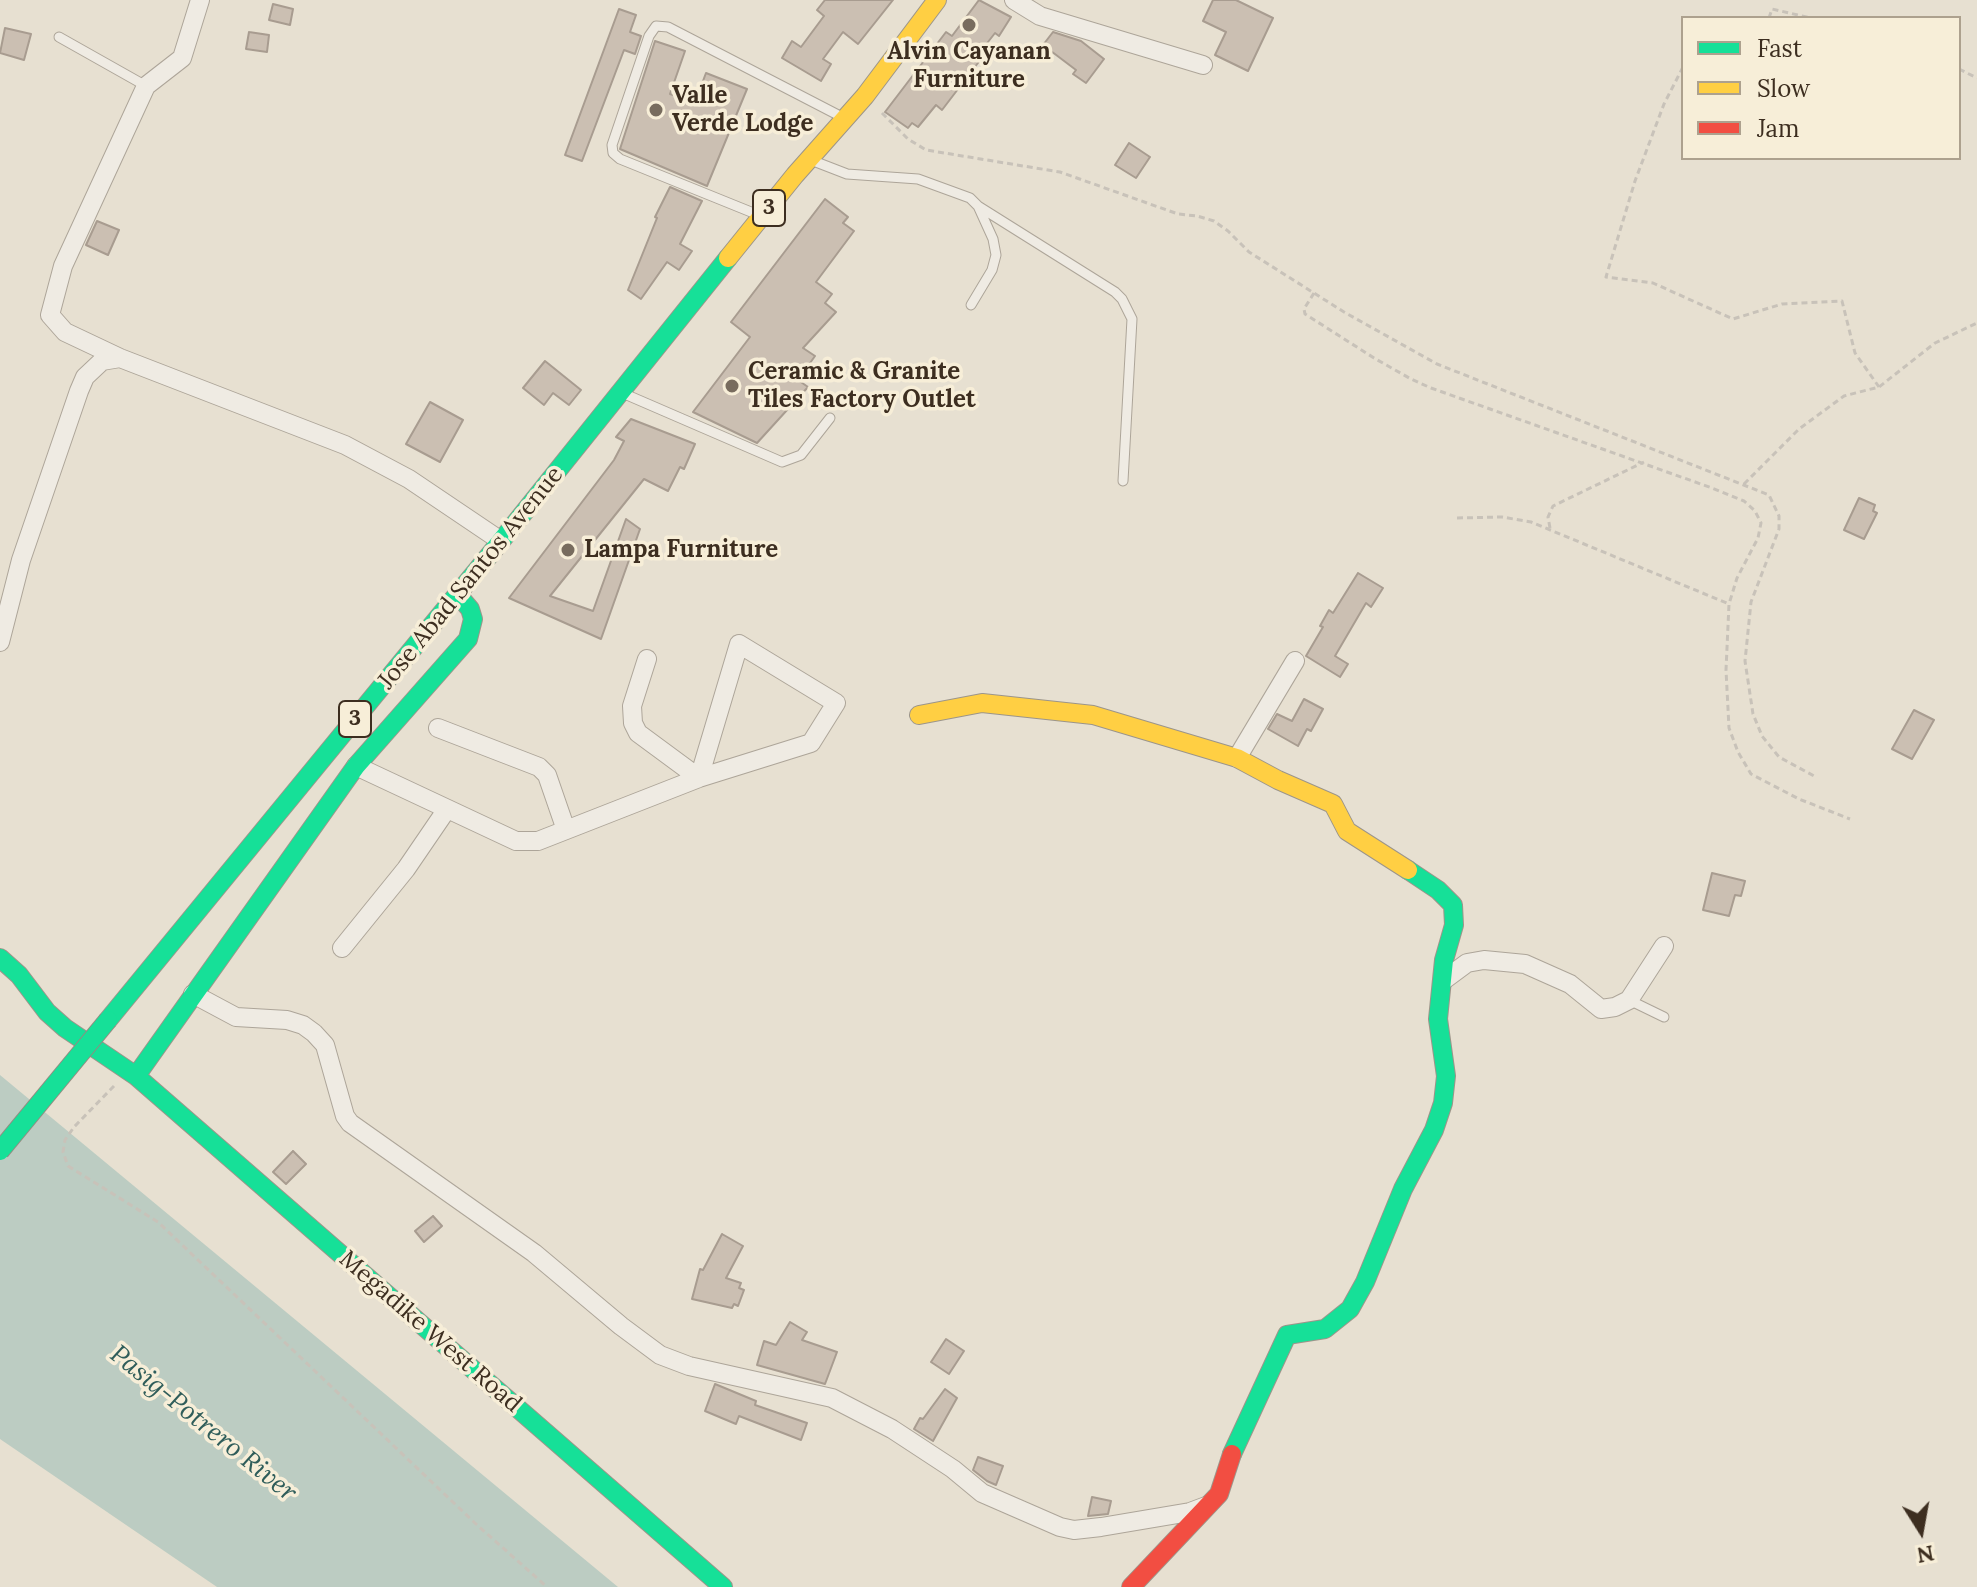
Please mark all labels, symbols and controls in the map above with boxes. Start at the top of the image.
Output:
marker: Alvin Cayanan Furniture [960,16,978,34]
legend [1681,16,1961,160]
text: Fast [1757,33,1802,64]
place label: Alvin Cayanan Furniture [887,38,1051,94]
text: Slow [1757,73,1810,104]
place label: Valle Verde Lodge [672,82,813,138]
marker: Valle Verde Lodge [647,101,665,119]
text: Jam [1757,113,1799,144]
road number: 3 [753,190,785,226]
place label: Ceramic & Granite Tiles Factory Outlet [748,358,976,414]
marker: Ceramic & Granite Tiles Factory Outlet [723,377,741,395]
street label: Jose Abad Santos Avenue [372,461,570,695]
place label: Lampa Furniture [584,536,778,564]
marker: Lampa Furniture [559,541,577,559]
road number: 3 [339,701,371,737]
street label: Megadike West Road [333,1245,527,1419]
water label: Pasig-Potrero River [103,1339,303,1509]
north arrow [1881,1491,1961,1571]
text: N [1915,1539,1937,1570]

